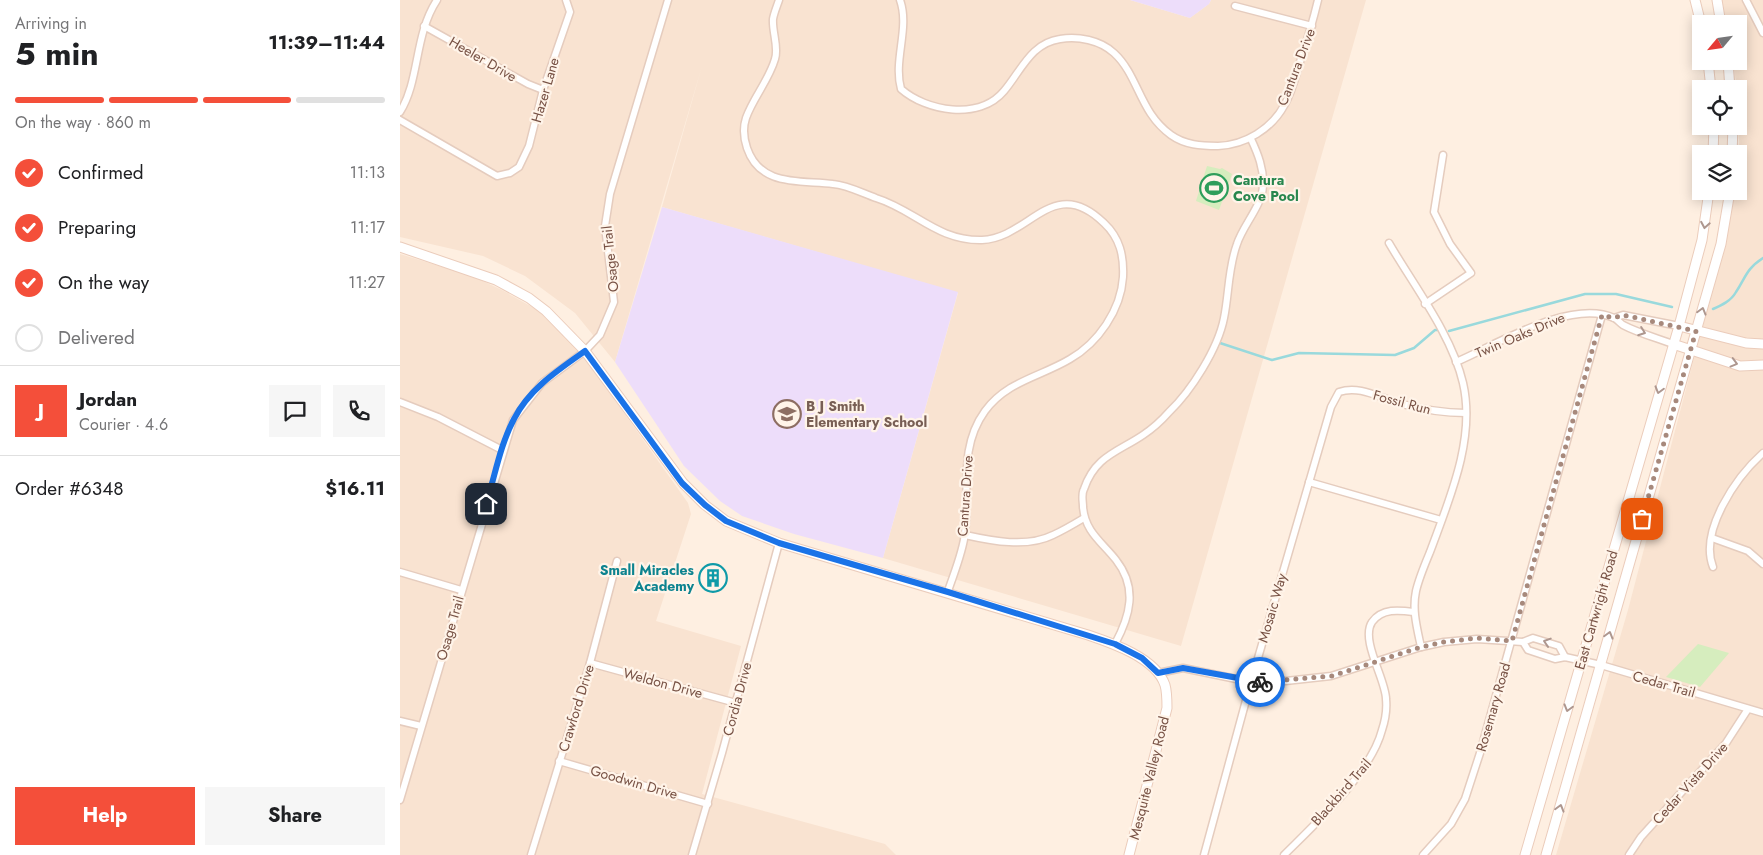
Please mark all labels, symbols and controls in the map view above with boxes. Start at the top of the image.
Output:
text: Arriving in [15,12,87,35]
north arrow [1692,15,1748,70]
map controls [1692,15,1747,200]
street label: Cantura Drive [1272,25,1320,109]
text: 11:39–11:44 [268,29,385,56]
text: 5 min [15,31,99,77]
street label: Heeler Drive [446,32,520,86]
street label: Hazer Lane [526,55,564,125]
button: locate [1692,80,1747,135]
text: On the way · 860 m [15,111,151,134]
button: layers [1692,145,1747,200]
icon: check [15,159,43,187]
text: Confirmed [58,159,144,186]
text: 11:13 [350,161,385,184]
place label: Cantura Cove Pool [1233,170,1299,206]
sports icon: Cantura Cove Pool [1199,173,1229,203]
icon: check [15,214,43,242]
text: Preparing [58,214,136,241]
text: 11:17 [350,216,385,239]
one-way arrow [1700,221,1710,230]
street label: Osage Trail [597,225,623,293]
icon: check [15,269,43,297]
text: On the way [58,269,149,296]
text: 11:27 [348,271,385,294]
street label: Twin Oaks Drive [1472,307,1568,363]
one-way arrow [1696,307,1706,315]
text: Delivered [58,324,135,351]
one-way arrow [1638,326,1646,336]
one-way arrow [1730,357,1738,368]
button: chat [269,385,321,437]
button: phone [333,385,385,437]
street label: Fossil Run [1371,385,1433,419]
text: Jordan [79,386,137,413]
one-way arrow [1655,386,1665,394]
place label: B J Smith Elementary School [806,396,927,432]
text: J [38,397,44,424]
school or university icon: B J Smith Elementary School [772,399,802,429]
text: Courier · 4.6 [79,413,168,436]
street label: Cantura Drive [952,455,978,537]
text: Order #6348 [15,475,124,502]
text: $16.11 [325,475,385,502]
pin [465,483,507,525]
icon: home [472,490,500,518]
pin [1621,498,1663,540]
icon: bag [1628,505,1656,533]
street label: East Cartwright Road [1569,548,1623,672]
place label: Small Miracles Academy [600,560,695,596]
building icon: Small Miracles Academy [698,563,728,593]
street label: Mosaic Way [1253,570,1292,645]
street label: Osage Trail [431,593,469,663]
one-way arrow [1604,632,1614,640]
one-way arrow [1543,638,1551,648]
courier [1235,657,1285,707]
street label: Cordia Drive [718,660,756,738]
street label: Rosemary Road [1471,660,1515,754]
street label: Crawford Drive [553,662,599,754]
street label: Weldon Drive [621,663,705,703]
street label: Cedar Trail [1630,666,1698,702]
icon: bike [1246,668,1274,696]
one-way arrow [1564,703,1574,712]
street label: Mesquite Valley Road [1124,714,1174,842]
street label: Cedar Vista Drive [1648,737,1732,829]
street label: Blackbird Trail [1306,754,1376,830]
street label: Goodwin Drive [588,760,680,804]
button: Help [15,787,195,845]
button: Share [205,787,385,845]
one-way arrow [1554,805,1564,813]

